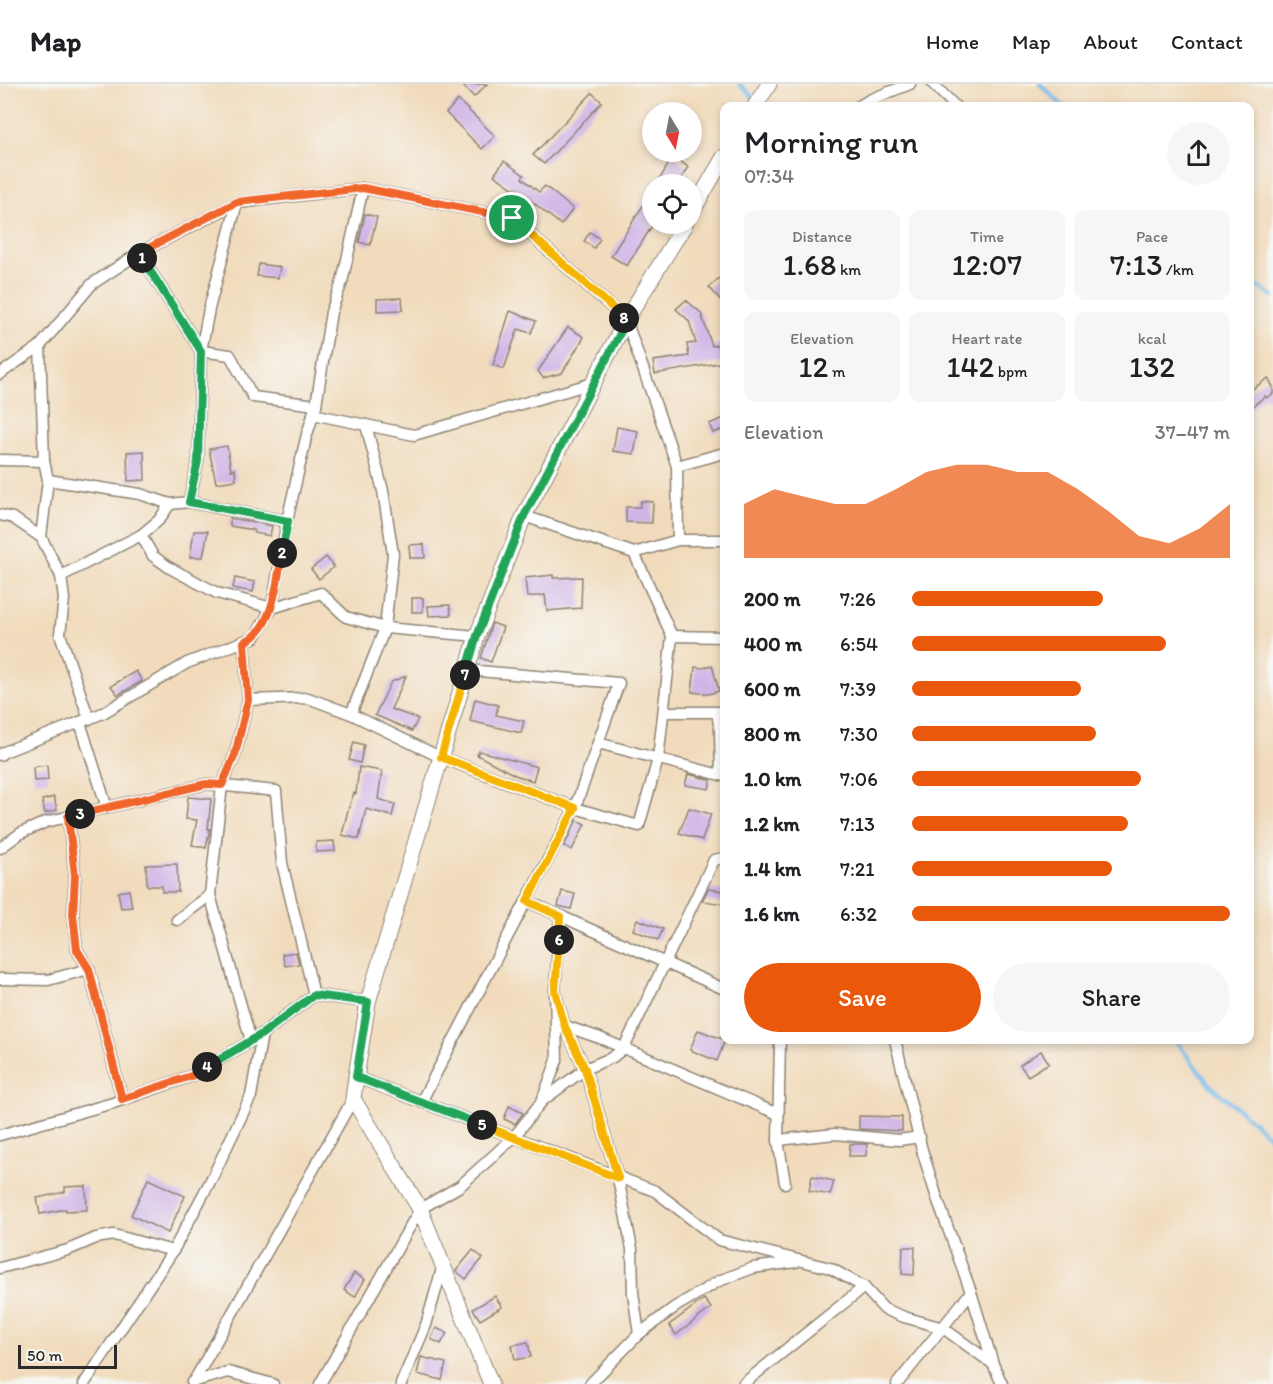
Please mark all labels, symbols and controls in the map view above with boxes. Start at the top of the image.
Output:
text: Map [30,24,81,58]
text: Home [926,29,979,54]
text: Map [1012,29,1051,54]
text: About [1084,29,1138,54]
text: Contact [1171,29,1243,54]
north arrow [642,102,702,162]
map controls [642,102,702,234]
text: Morning run [744,122,919,161]
button: share [1167,122,1230,185]
text: 07:34 [744,164,794,188]
button: locate [642,174,702,234]
pin [486,192,537,243]
icon: arrive [495,201,528,234]
text: Distance [792,227,852,246]
text: Time [970,227,1004,246]
text: Pace [1136,227,1168,246]
pin: 1 [127,243,157,273]
text: 1.68 [783,246,836,283]
text: 12:07 [952,246,1022,283]
text: 7:13 [1110,246,1163,283]
text: 1 [138,248,146,267]
text: km [836,260,861,279]
text: /km [1163,260,1194,279]
pin: 8 [609,303,639,333]
text: 8 [620,308,628,327]
text: Elevation [790,329,854,348]
text: Heart rate [952,329,1022,348]
text: kcal [1138,329,1166,348]
text: 12 [799,348,828,385]
text: 142 [946,348,994,385]
text: 132 [1129,348,1175,385]
text: m [828,362,845,381]
text: bpm [994,362,1028,381]
text: Elevation [744,420,823,444]
text: 37–47 m [1155,420,1230,444]
pin: 2 [267,538,297,568]
text: 2 [278,543,286,562]
text: 200 m [744,587,800,611]
text: 7:26 [840,587,876,611]
text: 400 m [744,632,802,656]
text: 6:54 [840,632,878,656]
pin: 7 [450,660,480,690]
text: 7 [461,665,469,684]
text: 600 m [744,677,801,701]
text: 7:39 [840,677,876,701]
text: 800 m [744,722,801,746]
text: 7:30 [840,722,878,746]
text: 1.0 km [744,767,801,791]
text: 7:06 [840,767,878,791]
pin: 3 [65,799,95,829]
text: 3 [76,804,84,823]
text: 1.2 km [744,812,800,836]
text: 7:13 [840,812,875,836]
text: 1.4 km [744,857,801,881]
text: 7:21 [840,857,875,881]
text: 1.6 km [744,902,800,926]
text: 6:32 [840,902,877,926]
pin: 6 [544,925,574,955]
text: 6 [555,930,563,949]
button: Save [744,963,981,1032]
button: Share [993,963,1230,1032]
pin: 4 [192,1052,222,1082]
text: 4 [202,1057,212,1076]
pin: 5 [467,1110,497,1140]
text: 5 [478,1115,486,1134]
scale bar [18,1342,117,1370]
text: 50 m [27,1346,62,1365]

